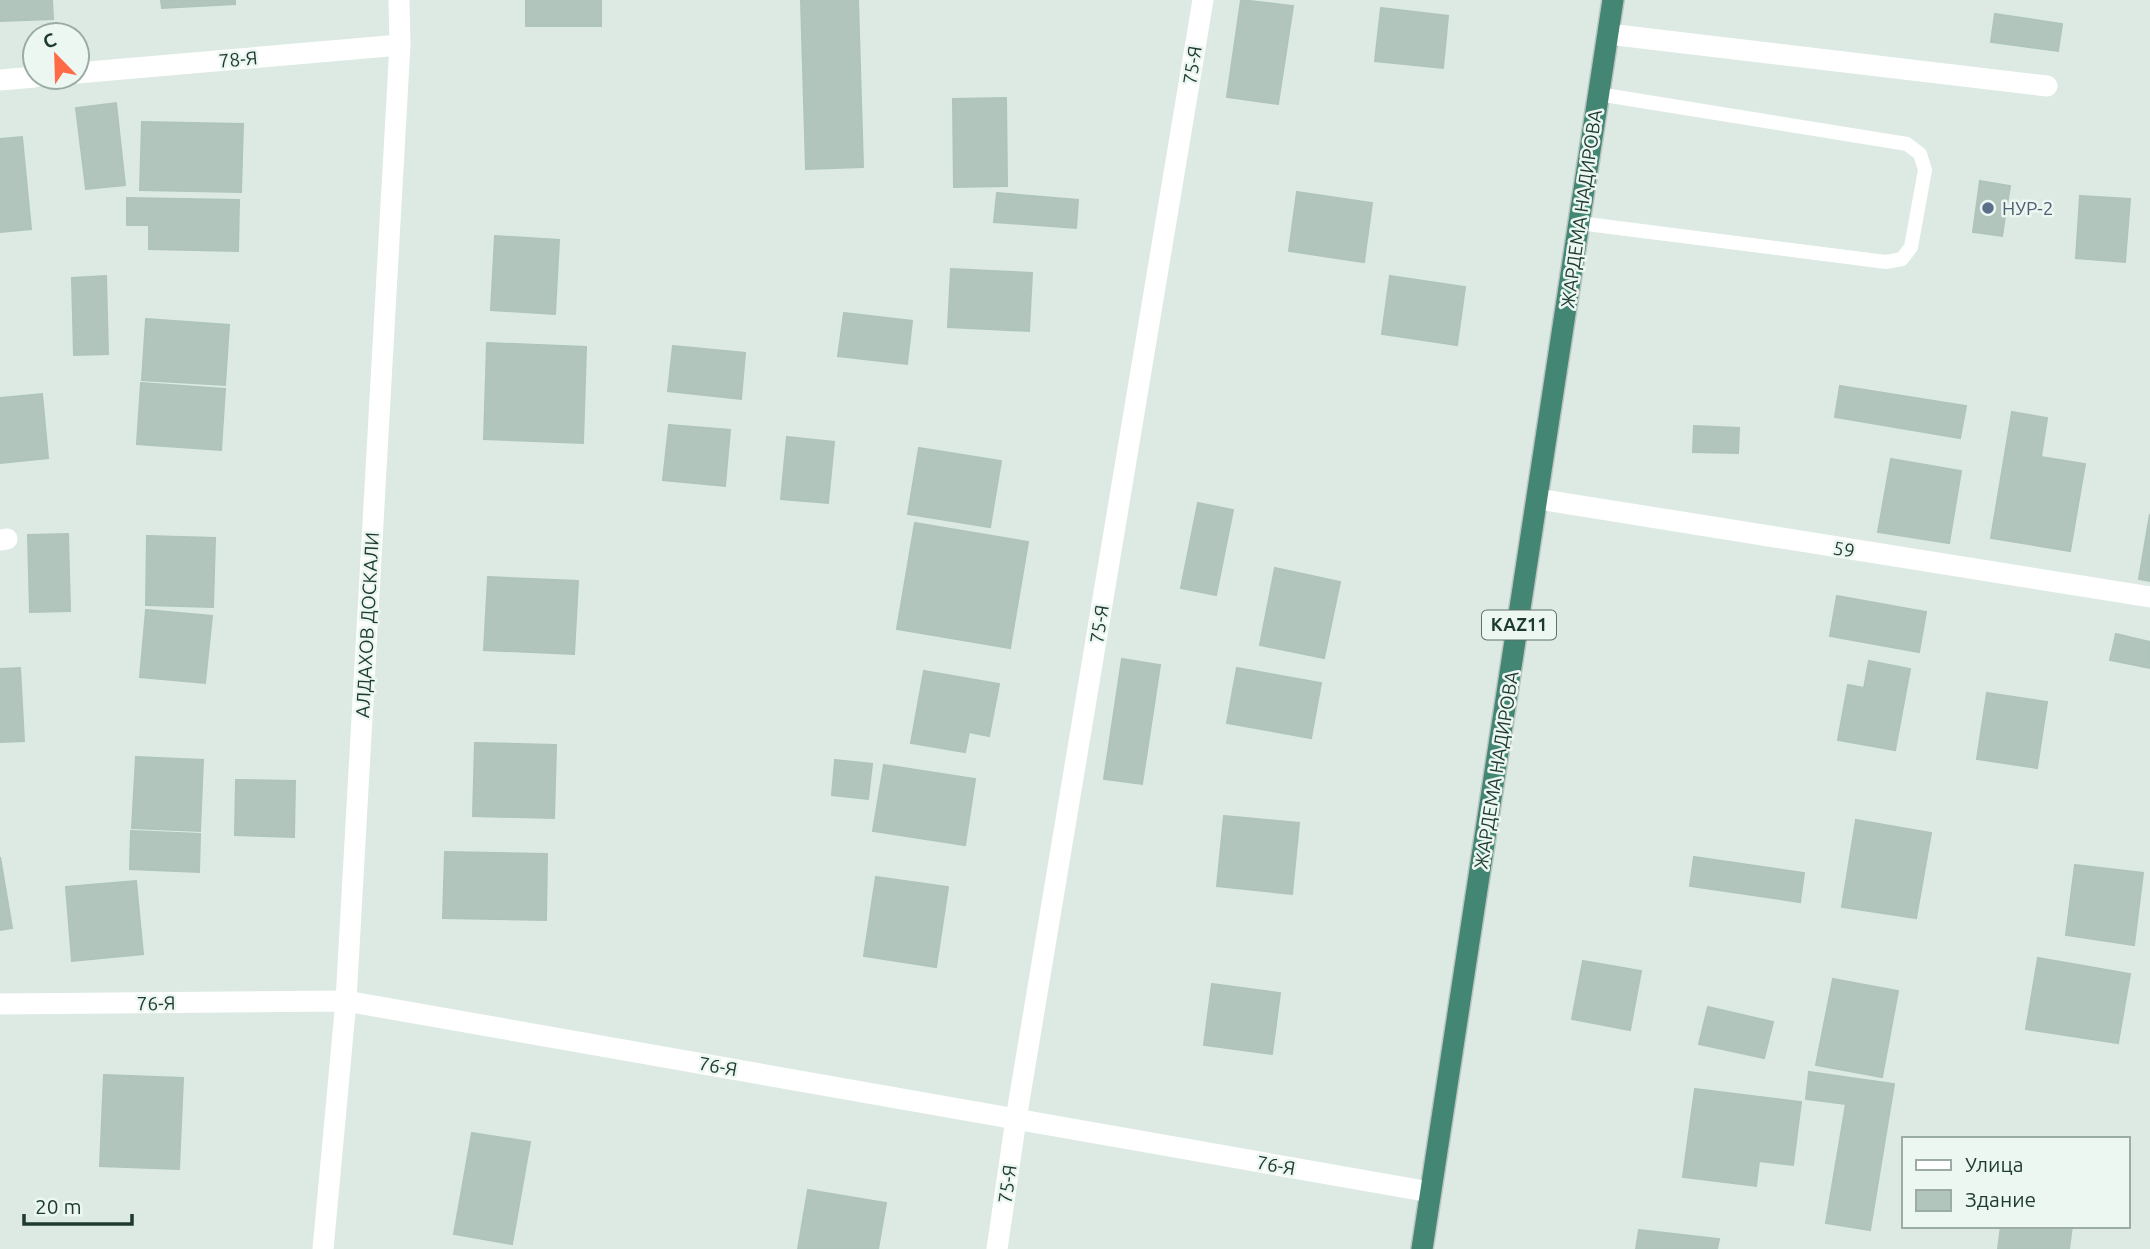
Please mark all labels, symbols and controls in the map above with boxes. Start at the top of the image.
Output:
north arrow [21,21,91,91]
text: С [39,28,59,53]
street label: 75-Я [1178,44,1206,86]
street label: 78-Я [218,46,258,72]
street label: ЖАРДЕМА НАДИРОВА [1556,108,1606,310]
place label: НУР-2 [2002,197,2054,219]
marker: НУР-2 [1980,200,1996,216]
street label: АЛДАХОВ ДОСКАЛИ [351,532,383,718]
street label: 59 [1832,536,1856,562]
street label: 75-Я [1085,603,1113,645]
road number: KAZ11 [1482,610,1556,640]
street label: ЖАРДЕМА НАДИРОВА [1469,669,1523,871]
street label: 76-Я [136,992,176,1014]
street label: 76-Я [697,1052,739,1080]
legend [1902,1137,2129,1228]
street label: 76-Я [1255,1151,1297,1179]
text: Улица [1965,1152,2023,1176]
street label: 75-Я [993,1163,1021,1205]
scale bar [24,1182,133,1226]
text: Здание [1965,1187,2036,1211]
text: 20 m [35,1194,82,1218]

